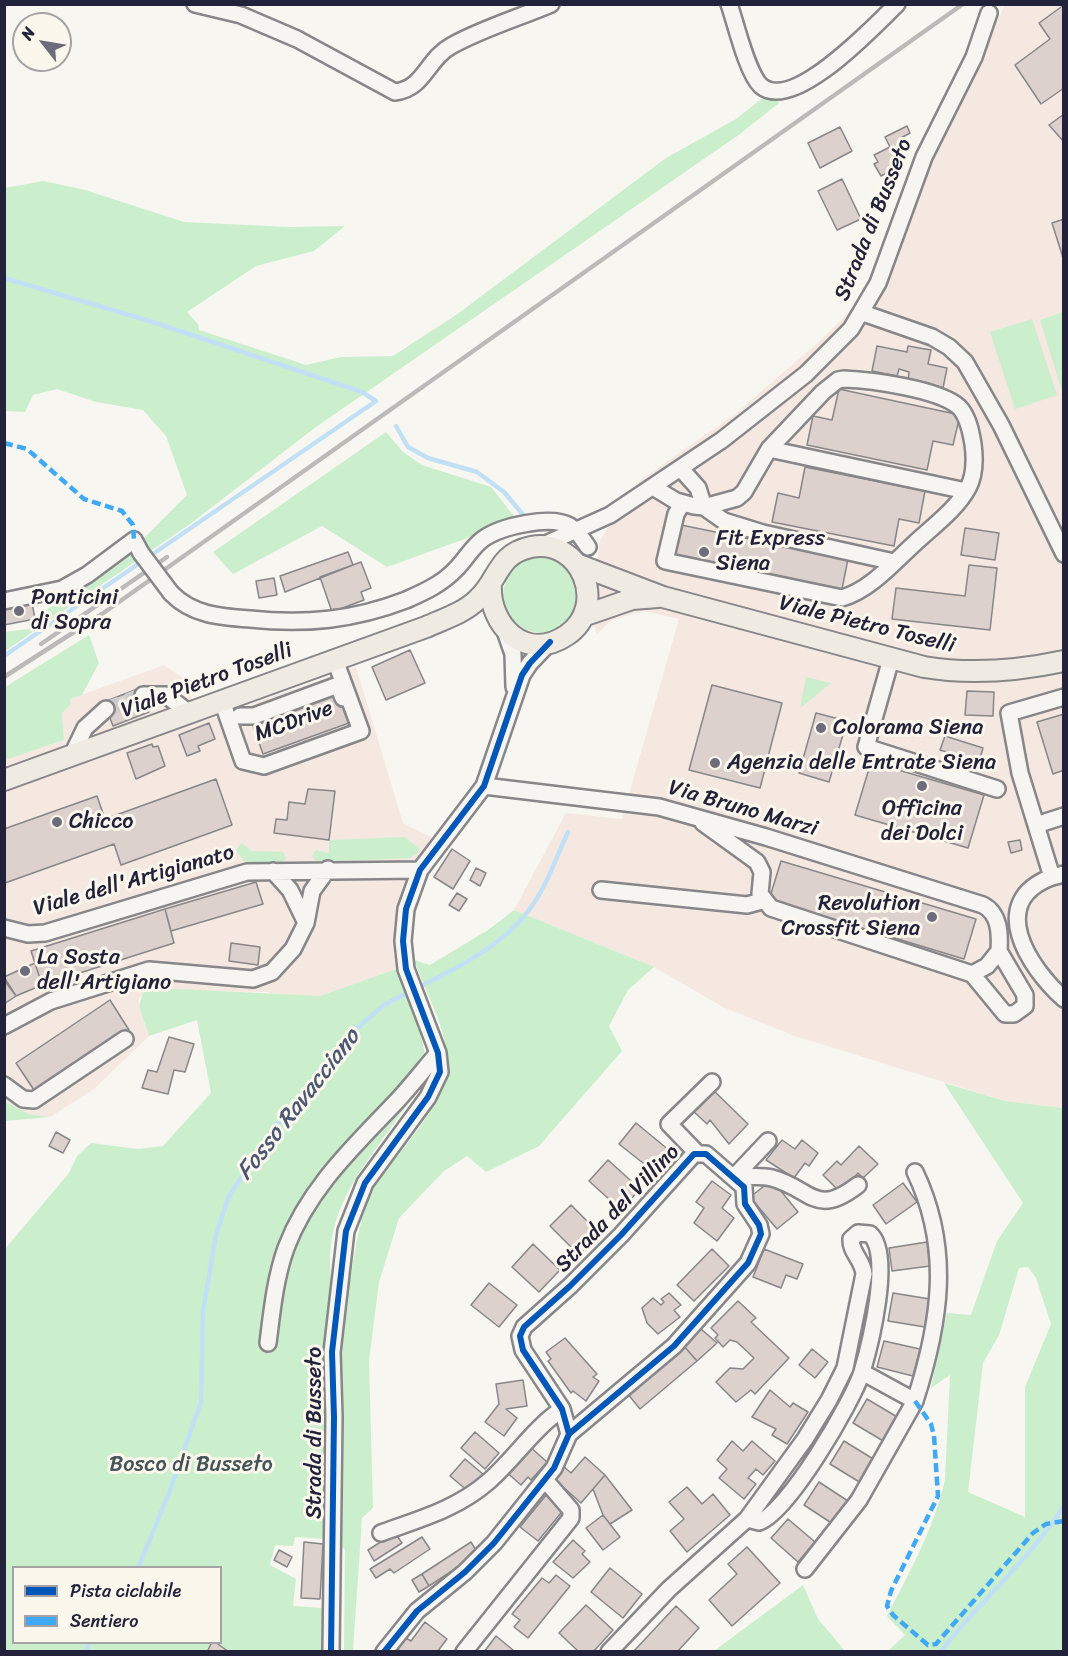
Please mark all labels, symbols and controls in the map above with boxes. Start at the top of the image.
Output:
north arrow [12,12,72,72]
text: N [13,21,43,46]
street label: Strada di Busseto [830,135,918,305]
place label: Fit Express Siena [716,526,825,578]
marker: Fit Express Siena [697,545,711,559]
place label: Ponticini di Sopra [31,585,118,636]
street label: Viale Pietro Toselli [776,590,958,660]
marker: Ponticini di Sopra [12,604,26,618]
street label: Viale Pietro Toselli [118,638,296,724]
street label: MCDrive [251,696,337,748]
place label: Colorama Siena [833,715,983,741]
marker: Colorama Siena [814,721,828,735]
place label: Agenzia delle Entrate Siena [727,750,996,776]
marker: Agenzia delle Entrate Siena [708,756,722,770]
street label: Via Bruno Marzi [665,775,821,843]
marker: Officina dei Dolci [915,779,929,793]
place label: Officina dei Dolci [881,796,963,848]
place label: Chicco [69,809,133,835]
marker: Chicco [50,815,64,829]
street label: Viale dell'Artigianato [31,840,237,922]
place label: Revolution Crossfit Siena [781,891,920,942]
marker: Revolution Crossfit Siena [925,910,939,924]
place label: La Sosta dell'Artigiano [37,945,171,996]
marker: La Sosta dell'Artigiano [18,964,32,978]
water label: Fosso Ravacciano [231,1024,367,1186]
street label: Strada del Villino [550,1140,686,1278]
street label: Strada di Busseto [302,1347,328,1519]
park label: Bosco di Busseto [109,1452,273,1478]
legend [12,1566,222,1644]
text: Pista ciclabile [70,1575,181,1607]
text: Sentiero [70,1605,138,1637]

